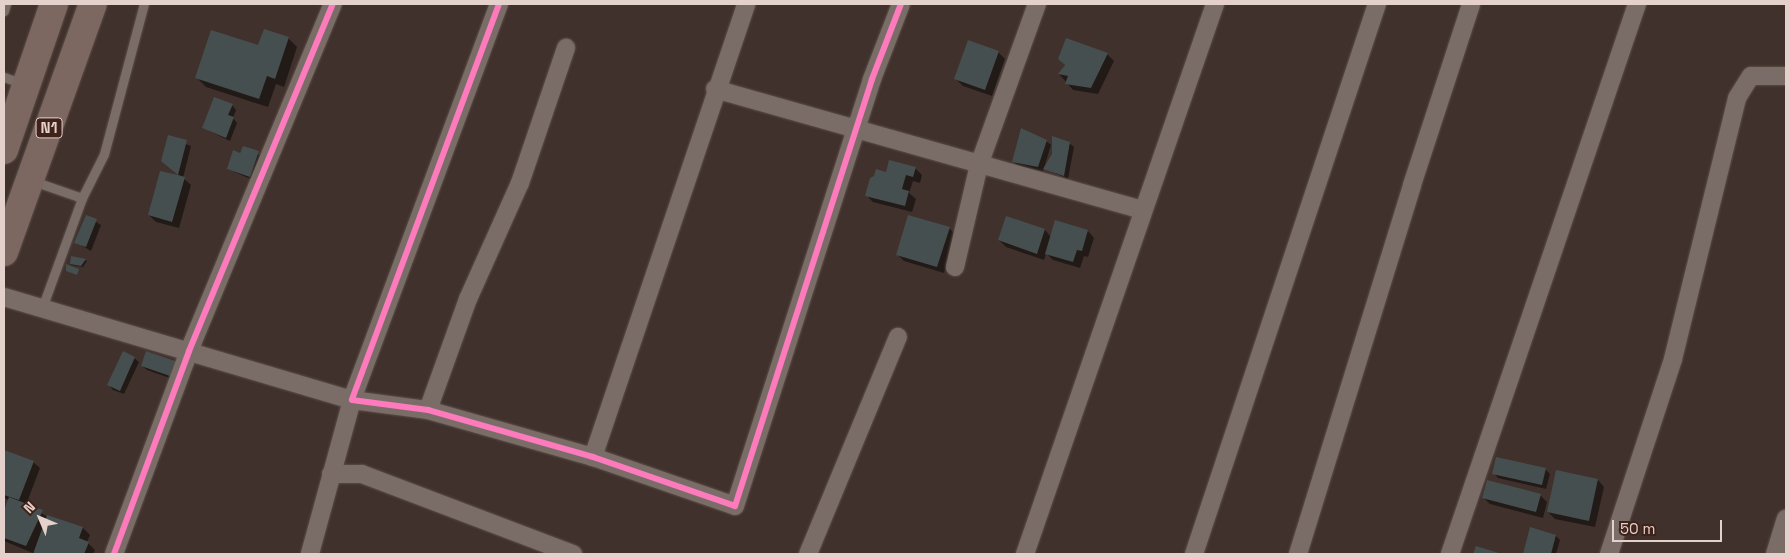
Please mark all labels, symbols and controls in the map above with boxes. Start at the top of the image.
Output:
road number: N1 [35,116,63,140]
north arrow [15,493,65,543]
text: N [20,498,39,517]
scale bar [1615,510,1725,542]
text: 50 m [1620,519,1655,538]

